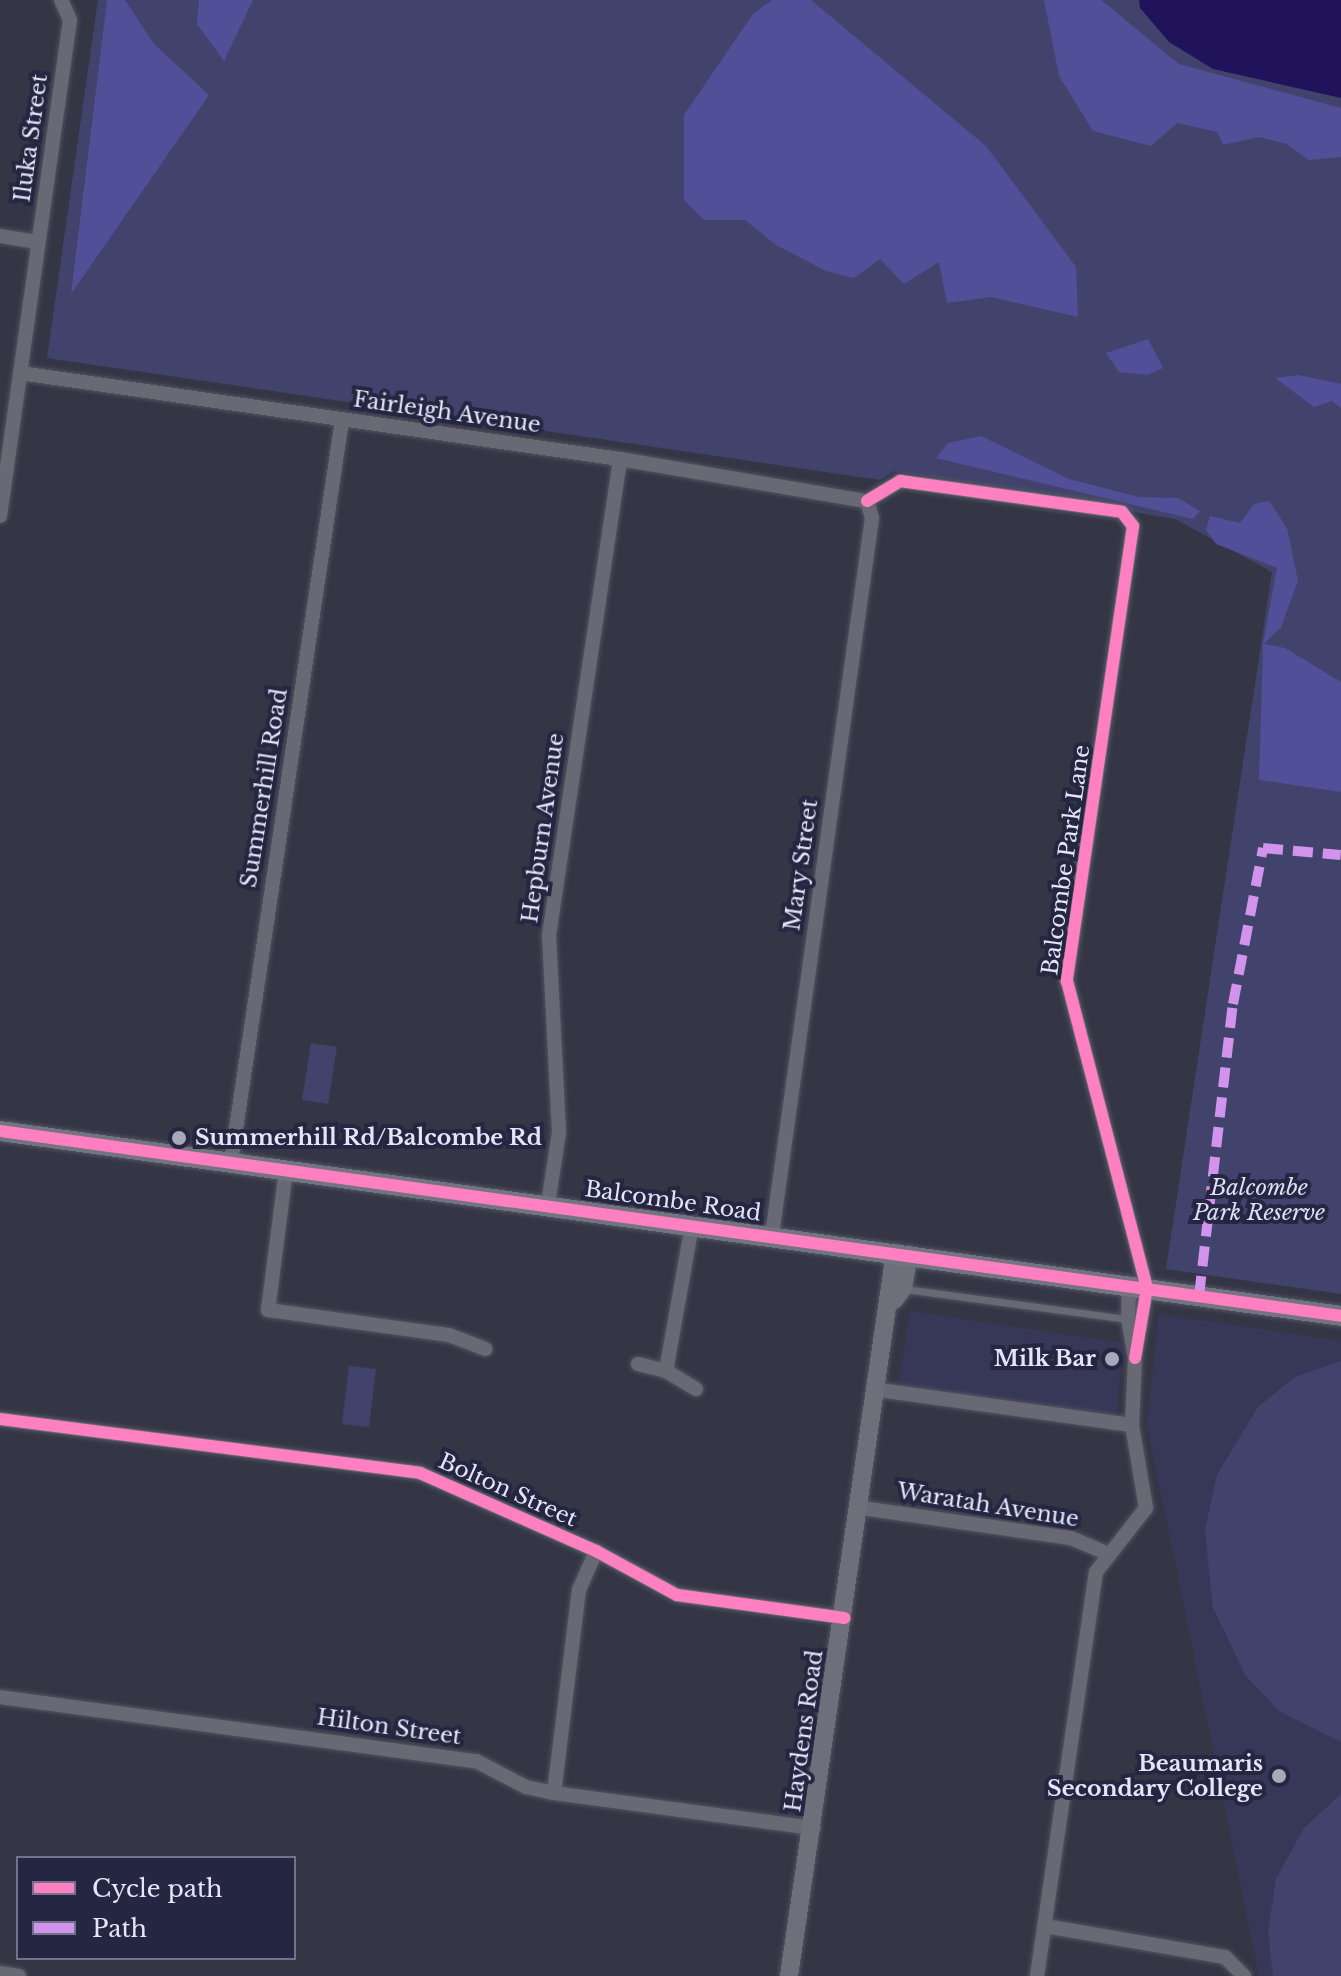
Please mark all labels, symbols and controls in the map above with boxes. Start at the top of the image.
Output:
street label: Iluka Street [9,72,53,204]
street label: Fairleigh Avenue [351,386,543,438]
street label: Summerhill Road [235,687,293,889]
street label: Hepburn Avenue [517,731,569,925]
street label: Balcombe Park Lane [1037,743,1095,977]
street label: Mary Street [779,797,823,933]
place label: Summerhill Rd/Balcombe Rd [195,1125,542,1151]
marker: Summerhill Rd/Balcombe Rd [170,1129,188,1147]
park label: Balcombe Park Reserve [1193,1174,1325,1226]
street label: Balcombe Road [583,1176,763,1226]
place label: Milk Bar [993,1346,1096,1372]
marker: Milk Bar [1103,1350,1121,1368]
street label: Bolton Street [435,1448,581,1532]
street label: Waratah Avenue [895,1478,1081,1532]
street label: Haydens Road [780,1648,828,1814]
street label: Hilton Street [315,1704,463,1750]
place label: Beaumaris Secondary College [1046,1750,1263,1802]
marker: Beaumaris Secondary College [1270,1767,1288,1785]
legend [16,1856,296,1960]
text: Cycle path [92,1874,223,1903]
text: Path [92,1914,147,1943]

